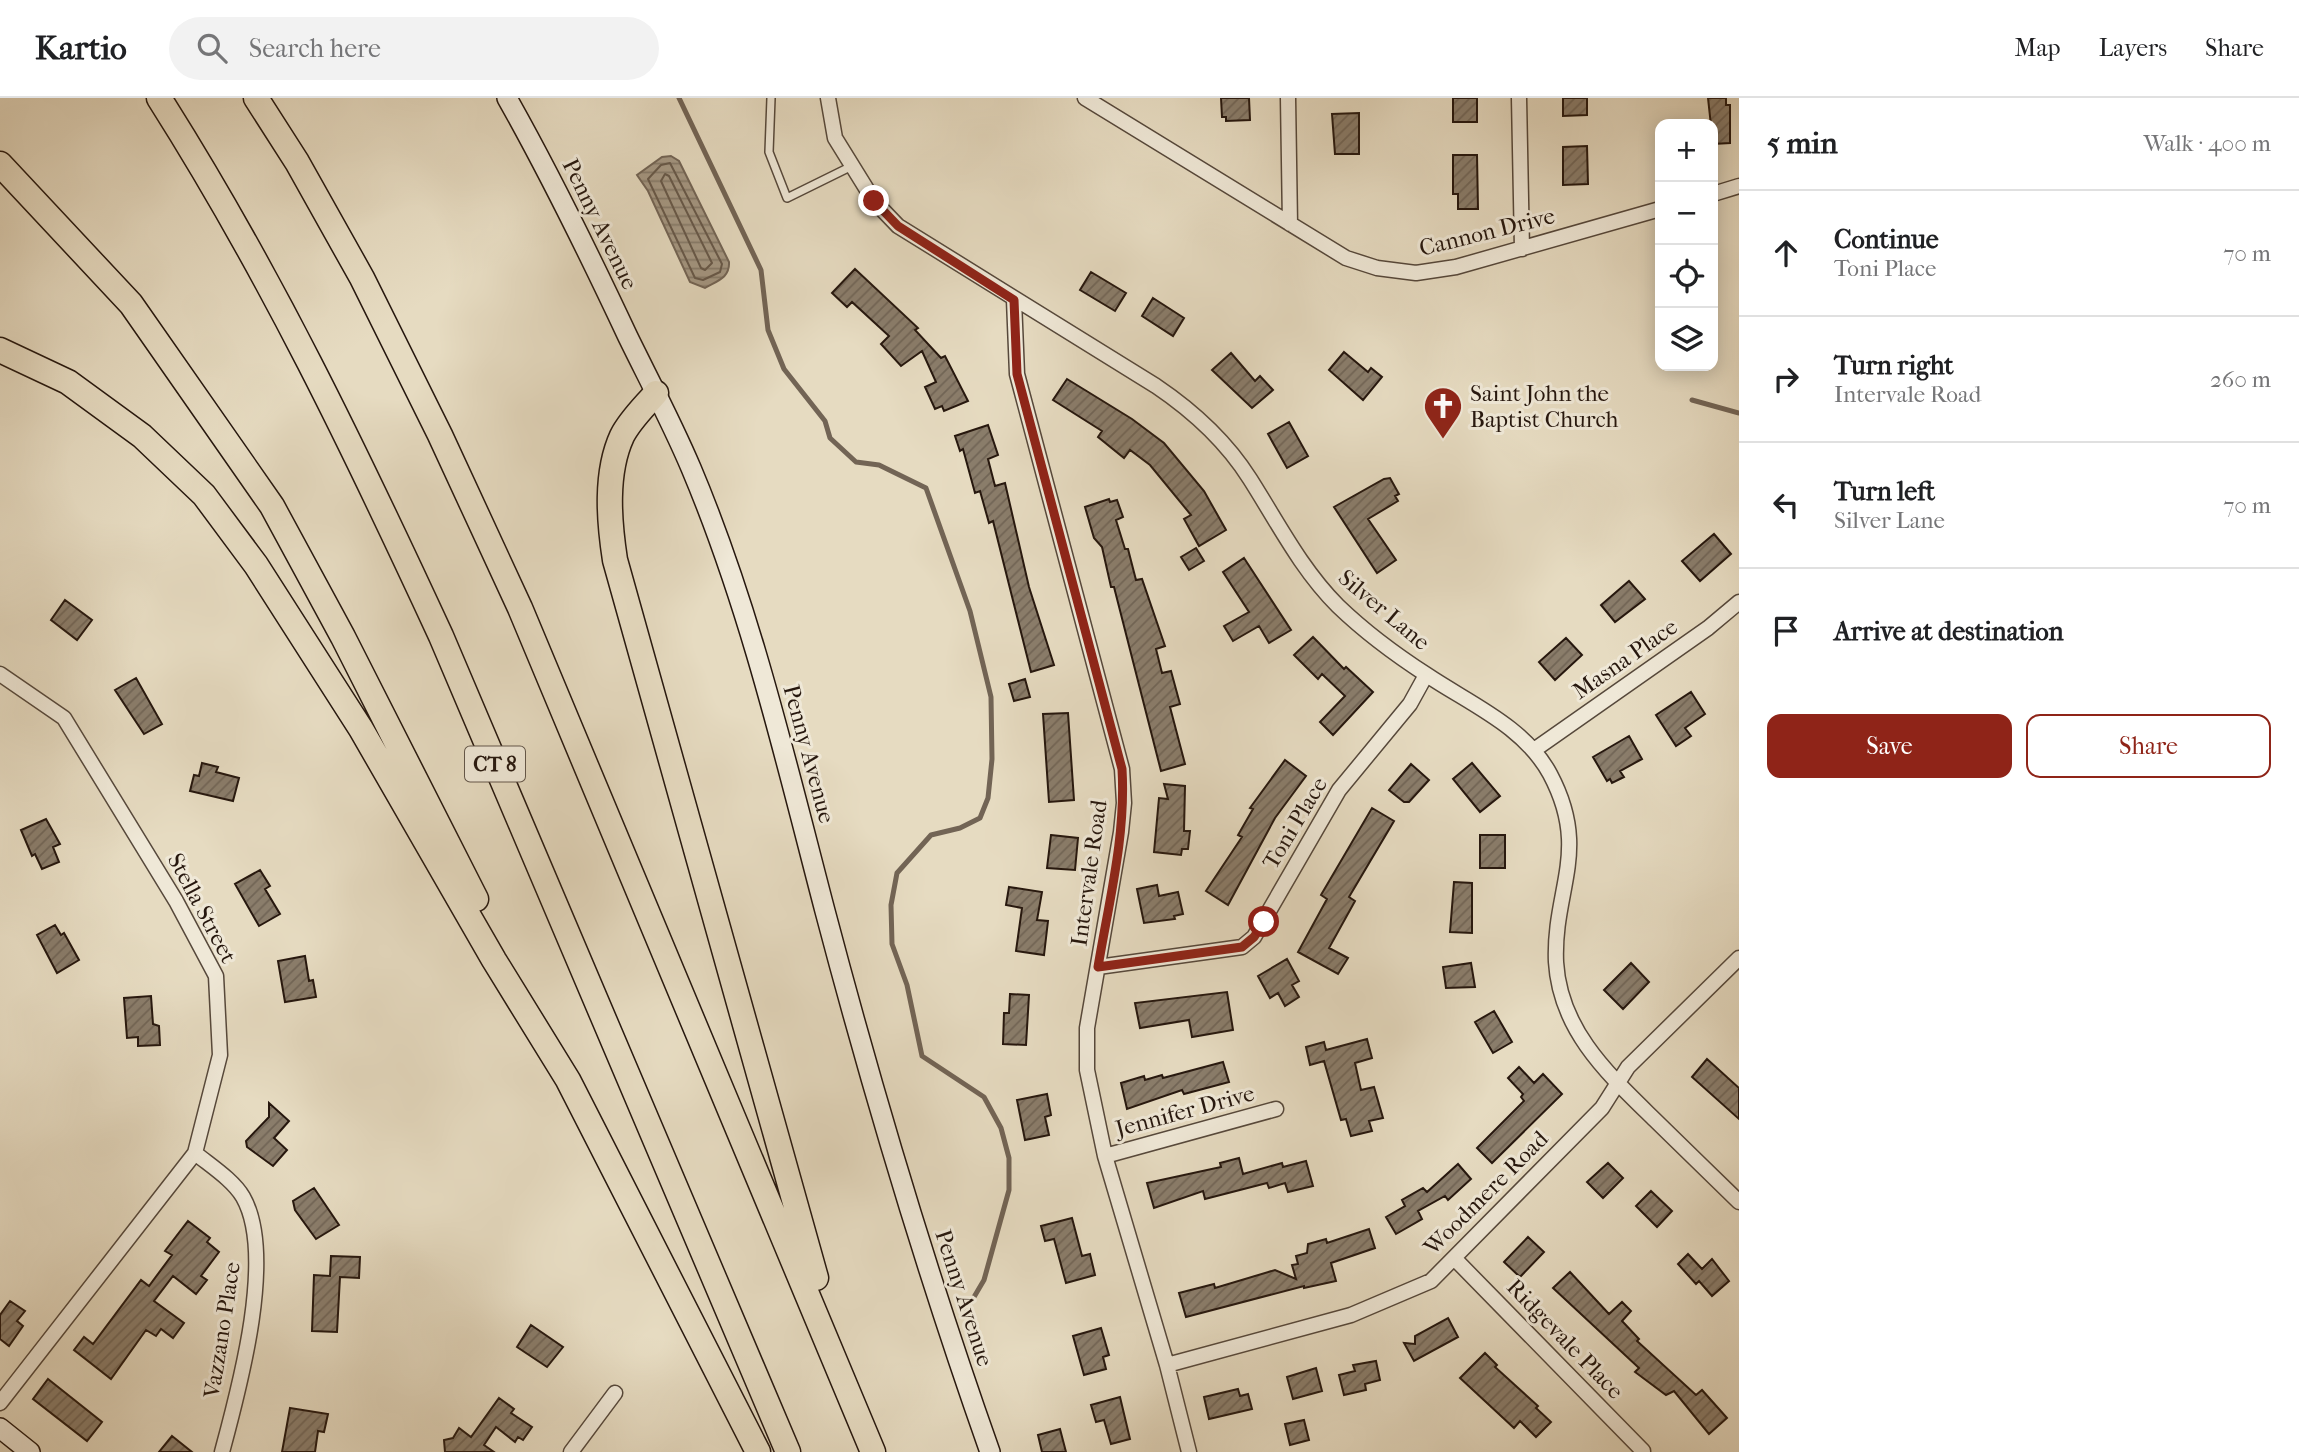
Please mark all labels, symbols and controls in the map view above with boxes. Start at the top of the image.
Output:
search box [169,17,659,80]
text: Kartio [35,29,127,68]
icon: search [193,29,231,67]
text: Search here [249,33,381,64]
text: Map [2015,34,2061,62]
text: Layers [2099,34,2167,62]
text: Share [2205,34,2264,62]
map controls [1655,119,1718,371]
button: + [1655,119,1718,182]
text: 5 min [1767,126,1838,161]
text: Walk · 400 m [2144,130,2271,157]
street label: Penny Avenue [557,154,643,294]
button: − [1655,182,1718,245]
route end [858,185,889,216]
street label: Cannon Drive [1416,202,1558,262]
text: Continue [1834,224,1939,255]
icon: ahead [1767,234,1805,272]
text: 70 m [2223,240,2271,267]
button: locate [1655,245,1718,308]
text: Toni Place [1834,255,1936,282]
button: layers [1655,308,1718,371]
text: Turn right [1834,350,1954,381]
icon: right [1767,360,1805,398]
text: 260 m [2210,366,2271,393]
place label: Saint John the Baptist Church [1470,380,1619,433]
text: Intervale Road [1834,381,1981,408]
church icon: Saint John the Baptist Church [1422,385,1464,440]
text: Turn left [1834,476,1935,507]
icon: left [1767,486,1805,524]
text: 70 m [2223,492,2271,519]
text: Silver Lane [1834,507,1945,534]
street label: Silver Lane [1333,564,1435,656]
icon: arrive [1767,612,1805,650]
street label: Masna Place [1567,613,1683,705]
text: Arrive at destination [1834,616,2064,647]
street label: Penny Avenue [778,682,840,826]
button: Save [1767,714,2012,778]
button: Share [2026,714,2271,778]
road number: CT 8 [465,746,525,782]
street label: Toni Place [1257,772,1333,874]
street label: Intervale Road [1065,798,1113,948]
street label: Stella Street [162,849,242,967]
route start [1248,906,1279,937]
street label: Jennifer Drive [1111,1080,1257,1143]
street label: Woodmere Road [1418,1125,1554,1261]
street label: Penny Avenue [929,1226,999,1370]
street label: Vazzano Place [198,1260,246,1401]
street label: Ridgevale Place [1501,1273,1629,1405]

